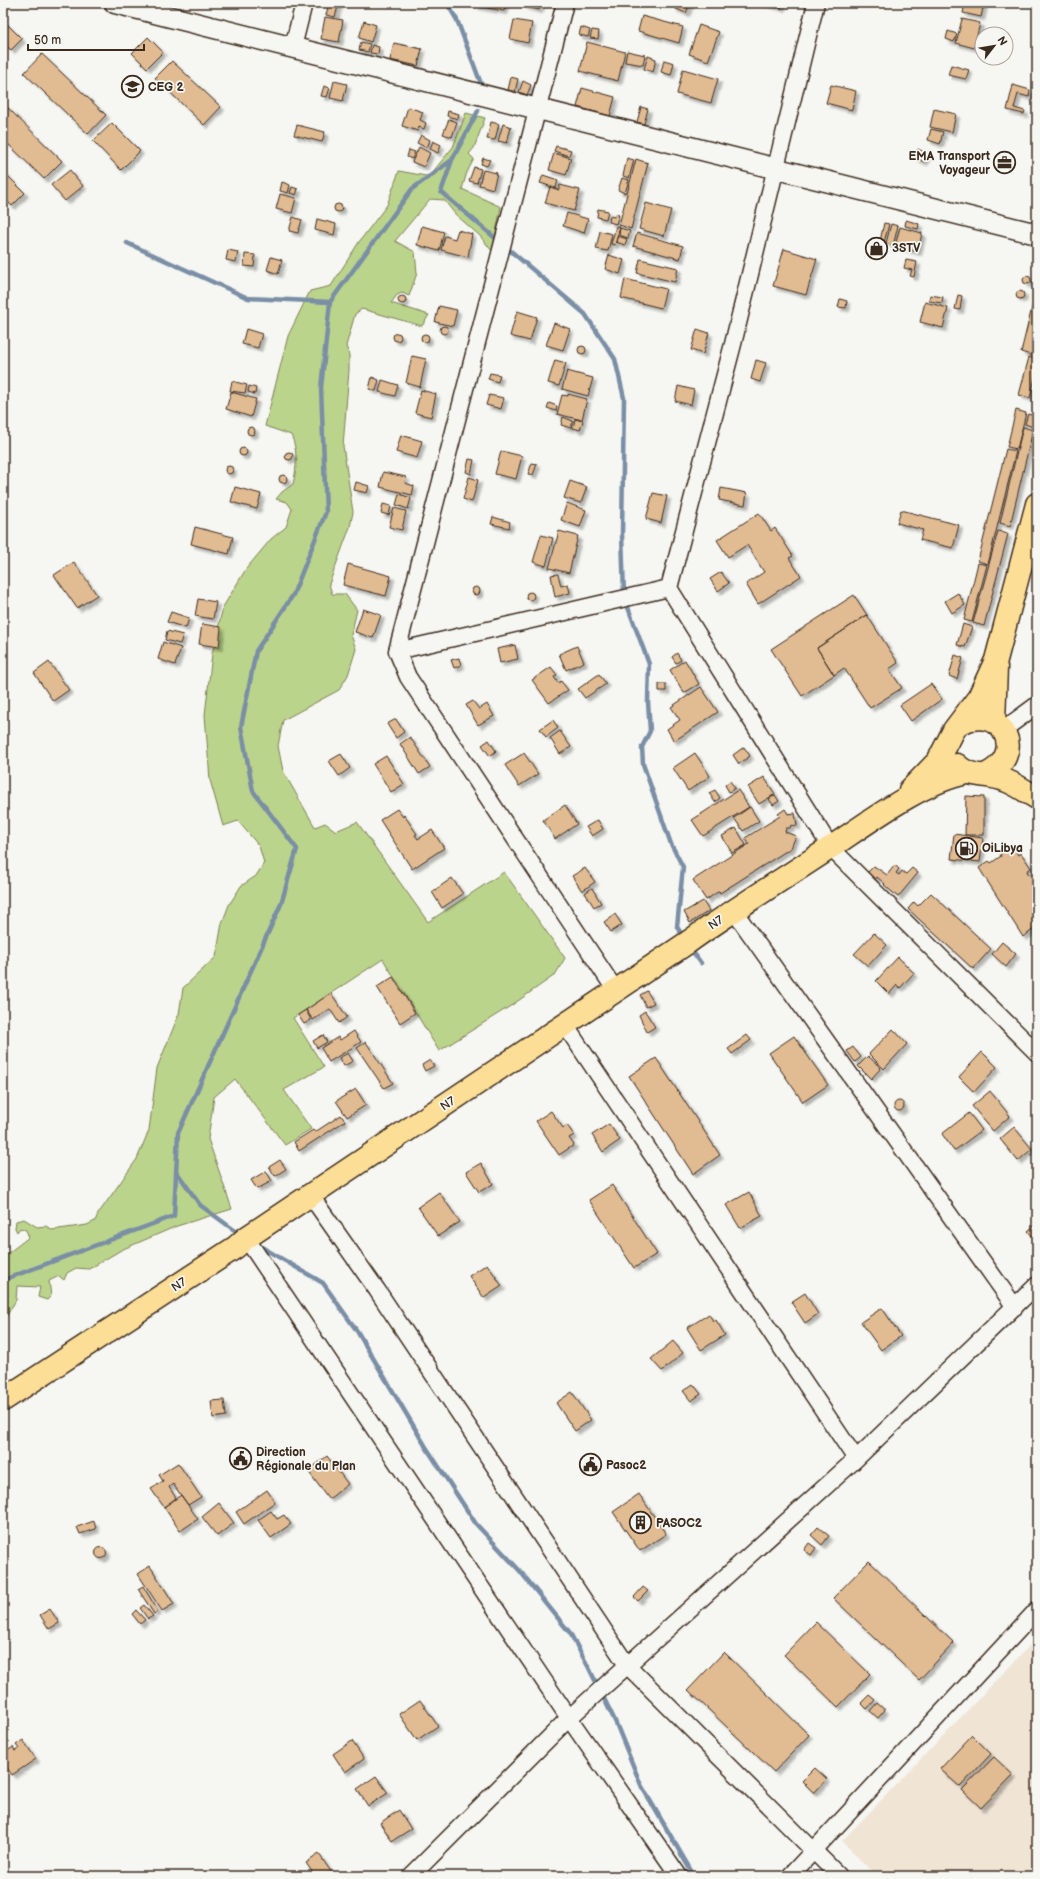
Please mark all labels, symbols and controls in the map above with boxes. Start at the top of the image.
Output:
scale bar [28,26,144,52]
north arrow [974,26,1014,66]
text: 50 m [34,33,61,48]
text: N [994,34,1010,48]
school or university icon: CEG 2 [119,74,145,100]
place label: CEG 2 [148,80,184,95]
place label: EMA Transport Voyageur [909,149,990,178]
office icon: EMA Transport Voyageur [992,150,1018,176]
shop icon: 3STV [863,235,889,261]
place label: 3STV [892,241,921,256]
fuel station icon: OiLibya [953,835,979,861]
place label: OiLibya [982,841,1023,856]
street label: N7 [706,913,726,933]
street label: N7 [438,1094,458,1114]
street label: N7 [169,1275,189,1295]
place label: Direction Régionale du Plan [256,1445,356,1474]
public building icon: Direction Régionale du Plan [227,1446,253,1472]
public building icon: Pasoc2 [578,1452,604,1478]
place label: Pasoc2 [606,1458,647,1473]
building icon: PASOC2 [627,1510,653,1536]
place label: PASOC2 [656,1516,703,1531]

